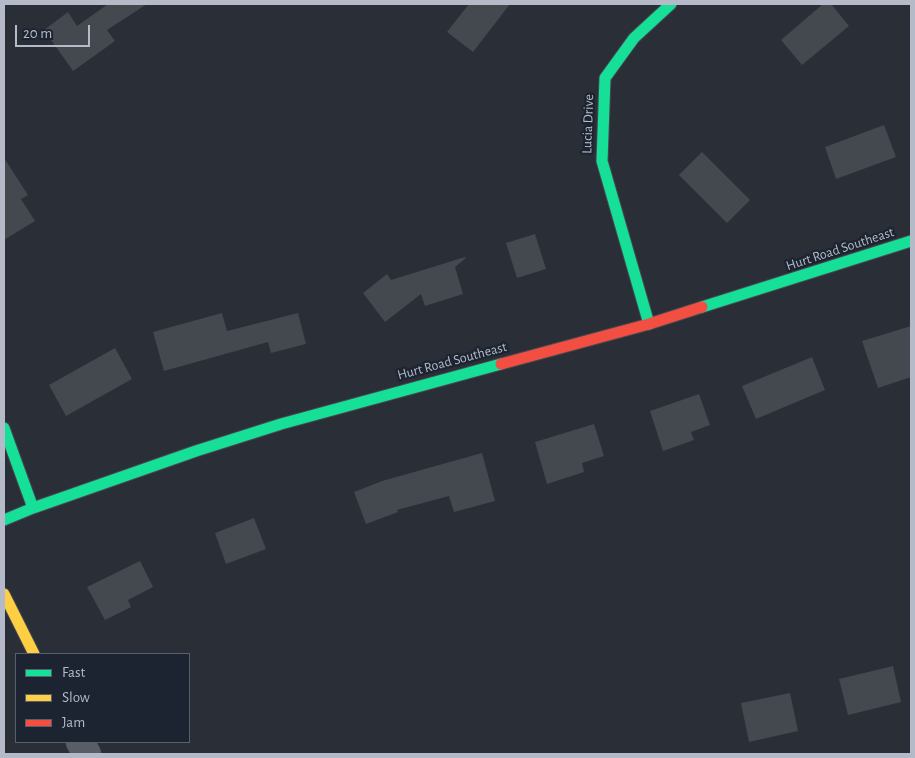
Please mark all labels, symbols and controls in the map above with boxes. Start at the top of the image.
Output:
scale bar [18,15,92,47]
text: 20 m [23,26,52,41]
street label: Lucia Drive [579,94,597,154]
street label: Hurt Road Southeast [784,224,896,274]
street label: Hurt Road Southeast [395,338,509,384]
legend [15,653,190,743]
text: Fast [62,665,85,680]
text: Slow [62,690,90,705]
text: Jam [62,715,85,730]

